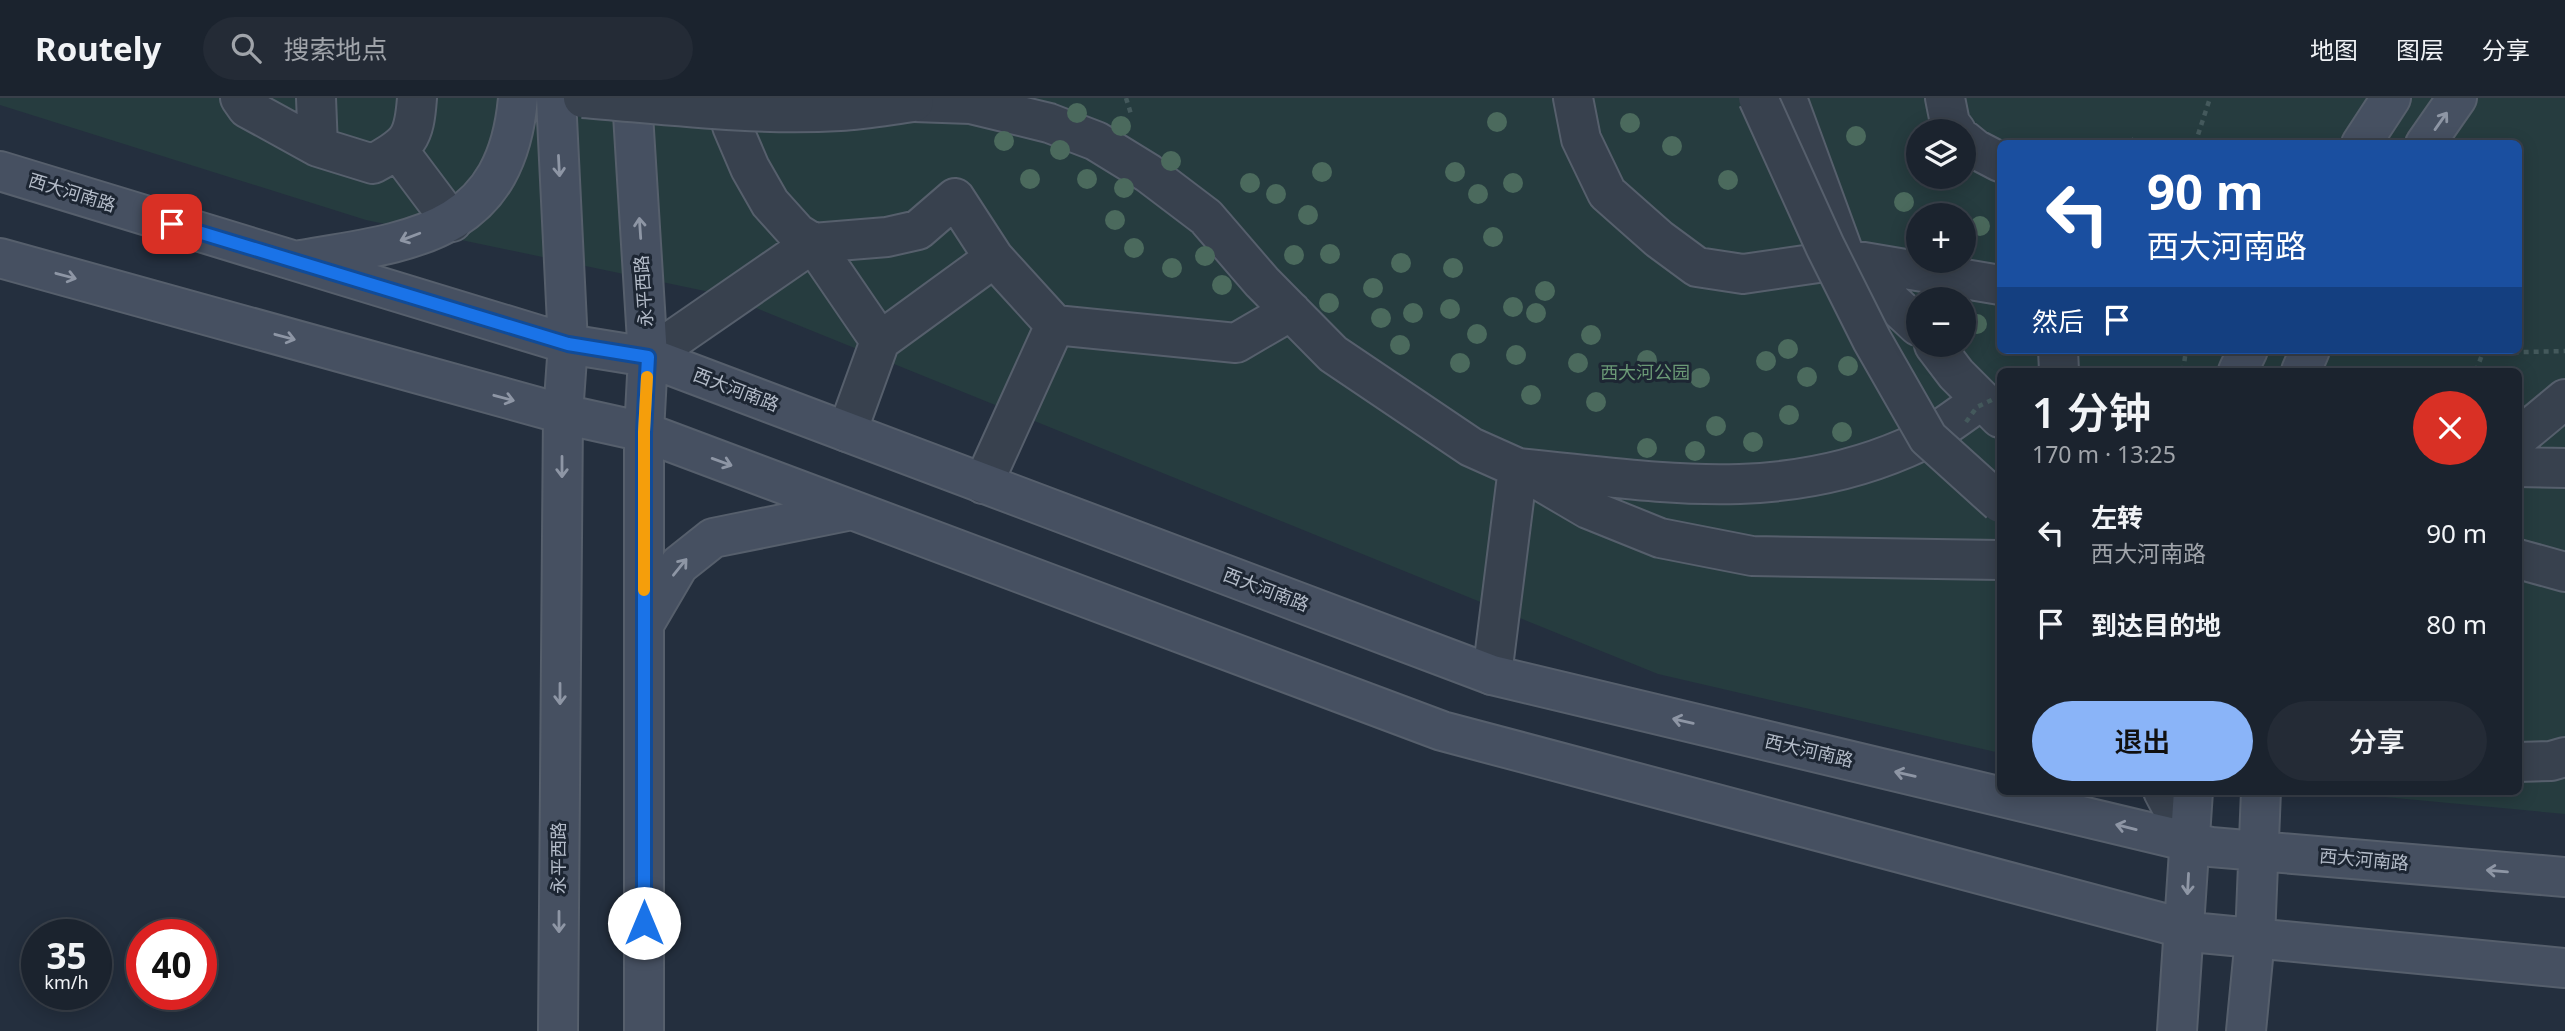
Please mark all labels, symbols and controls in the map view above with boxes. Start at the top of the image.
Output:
search box [203,17,693,80]
text: Routely [35,26,161,71]
icon: search [227,29,265,67]
text: 搜索地点 [283,31,387,67]
text: 地图 [2310,33,2358,66]
text: 图层 [2396,33,2444,66]
text: 分享 [2482,33,2530,66]
one-way arrow [2434,111,2448,131]
map controls [1906,119,1976,357]
button: layers [1906,119,1976,189]
one-way arrow [553,154,566,177]
text: 90 m [2147,158,2264,224]
street label: 西大河南路 [26,167,119,217]
icon: left [2032,168,2123,259]
pin [142,194,202,254]
button: + [1906,203,1976,273]
icon: arrive [153,205,191,243]
one-way arrow [633,217,646,240]
text: 西大河南路 [2147,224,2307,267]
one-way arrow [400,232,422,244]
street label: 永平西路 [629,254,657,328]
one-way arrow [54,270,77,283]
button: − [1906,287,1976,357]
icon: arrive [2098,301,2136,339]
text: 然后 [2032,303,2084,339]
one-way arrow [273,331,296,344]
park label: 西大河公园 [1600,360,1690,384]
street label: 西大河南路 [690,362,783,416]
text: 1 分钟 [2032,383,2151,440]
button: close [2413,391,2487,465]
one-way arrow [493,392,515,405]
text: 170 m · 13:25 [2032,438,2176,470]
one-way arrow [555,455,569,478]
one-way arrow [711,456,733,469]
text: 左转 [2091,499,2143,535]
icon: left [2032,514,2070,552]
text: 90 m [2426,515,2487,551]
text: 西大河南路 [2091,537,2206,569]
one-way arrow [672,559,688,577]
street label: 西大河南路 [1220,562,1313,616]
icon: arrive [2032,605,2070,643]
text: 80 m [2426,606,2487,642]
text: 到达目的地 [2091,607,2221,643]
one-way arrow [554,683,567,706]
button: 退出 [2032,701,2253,781]
button: 分享 [2267,701,2487,781]
one-way arrow [1672,714,1695,727]
street label: 西大河南路 [1763,728,1856,772]
one-way arrow [1894,767,1917,780]
one-way arrow [2115,820,2138,833]
street label: 永平西路 [546,822,570,894]
street label: 西大河南路 [2318,843,2410,875]
one-way arrow [2486,864,2509,877]
one-way arrow [2181,872,2194,894]
position arrow [607,886,681,960]
one-way arrow [552,910,566,933]
speed limit sign: 40 [126,919,217,1010]
text: 35 [46,932,87,979]
text: km/h [44,970,89,994]

